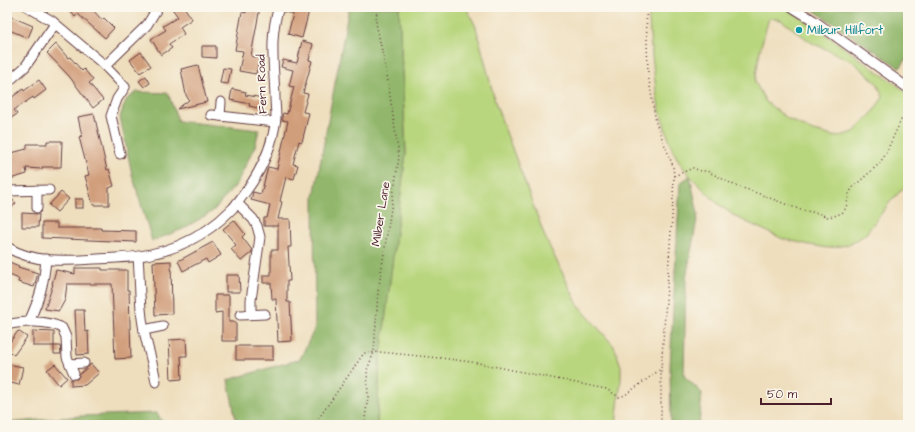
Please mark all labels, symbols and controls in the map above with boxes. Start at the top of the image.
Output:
place label: Milbur Hillfort [807,22,883,39]
marker: Milbur Hillfort [794,25,804,35]
street label: Fern Road [252,54,272,114]
street label: Milber Lane [368,180,395,248]
scale bar [761,380,831,406]
text: 50 m [767,386,798,403]

